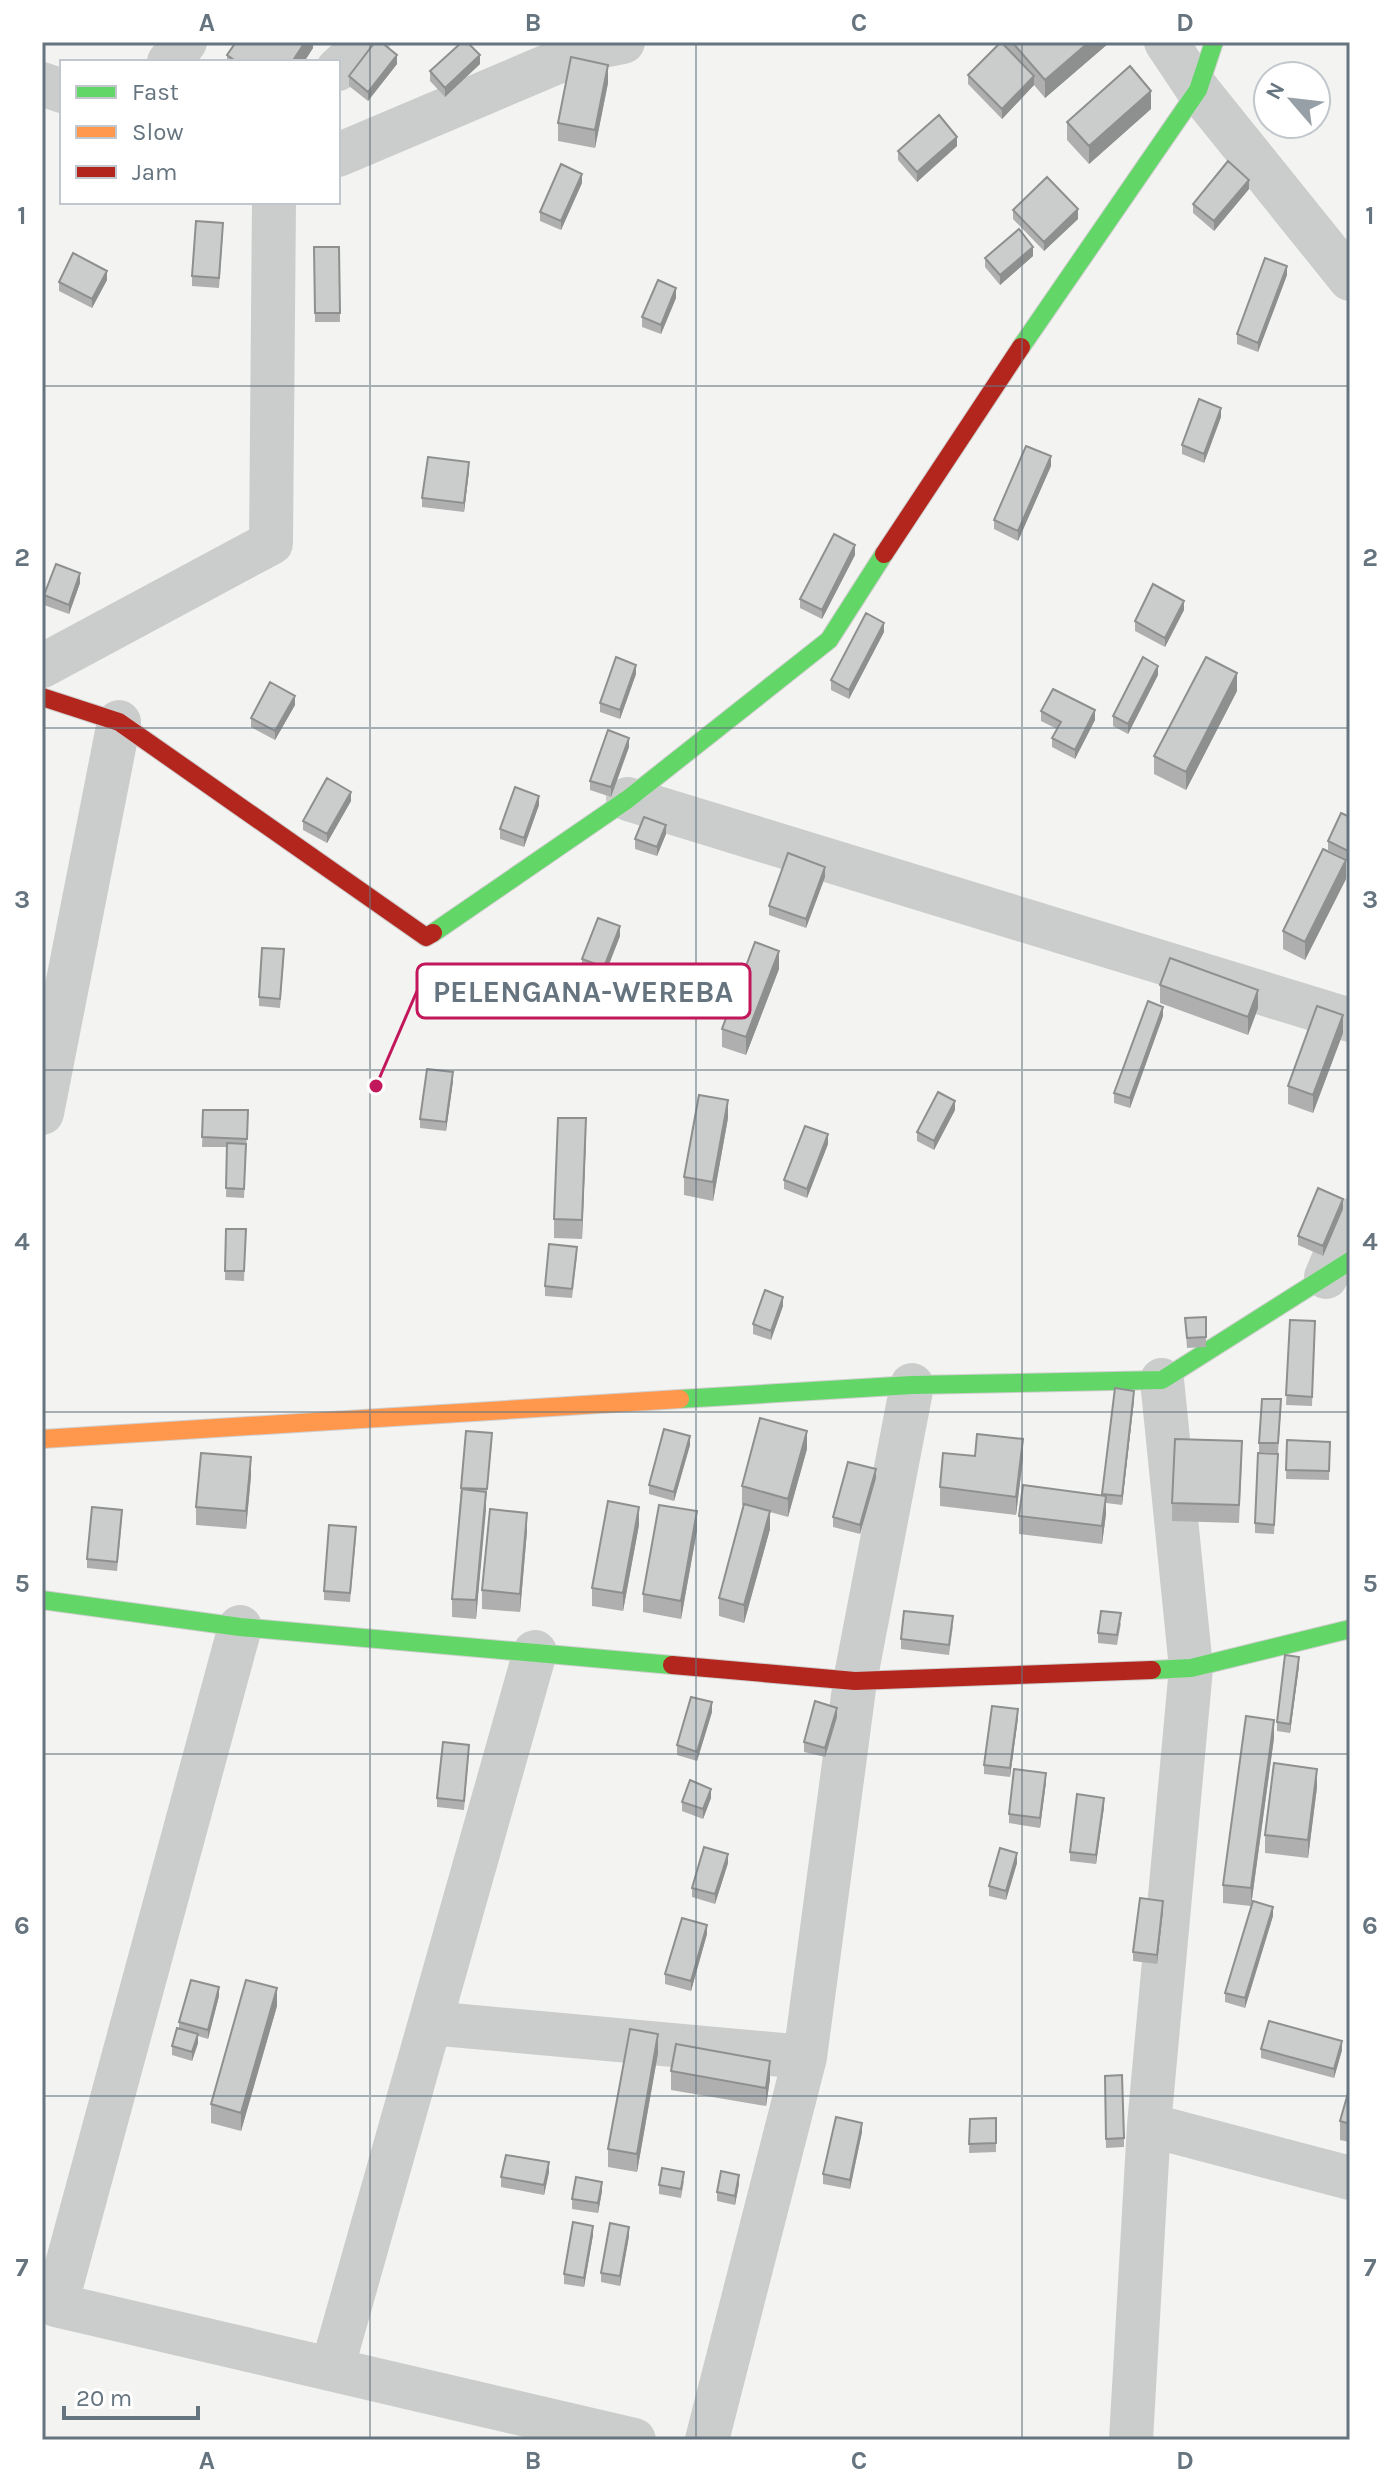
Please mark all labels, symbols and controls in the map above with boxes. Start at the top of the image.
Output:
text: A [199,7,215,38]
text: B [525,7,541,38]
text: C [851,7,867,38]
text: D [1176,7,1194,38]
legend [60,60,340,204]
north arrow [1252,60,1332,140]
text: Fast [132,78,179,106]
text: N [1260,78,1290,104]
text: Slow [132,118,184,146]
text: Jam [132,158,177,186]
text: 1 [17,200,27,231]
text: 1 [1365,200,1375,231]
text: 2 [14,542,30,573]
text: 2 [1362,542,1378,573]
text: 3 [14,884,30,915]
text: 3 [1362,884,1378,915]
callout: PELENGANA-WEREBA [417,964,750,1018]
text: PELENGANA-WEREBA [433,974,734,1010]
text: 4 [14,1226,30,1257]
text: 4 [1362,1226,1378,1257]
text: 5 [14,1568,30,1599]
text: 5 [1362,1568,1378,1599]
text: 6 [14,1910,30,1941]
text: 6 [1362,1910,1378,1941]
text: 7 [16,2252,29,2283]
text: 7 [1364,2252,1377,2283]
scale bar [64,2370,198,2420]
text: 20 m [76,2384,132,2412]
text: A [199,2445,215,2476]
text: B [525,2445,541,2476]
text: C [851,2445,867,2476]
text: D [1176,2445,1194,2476]

